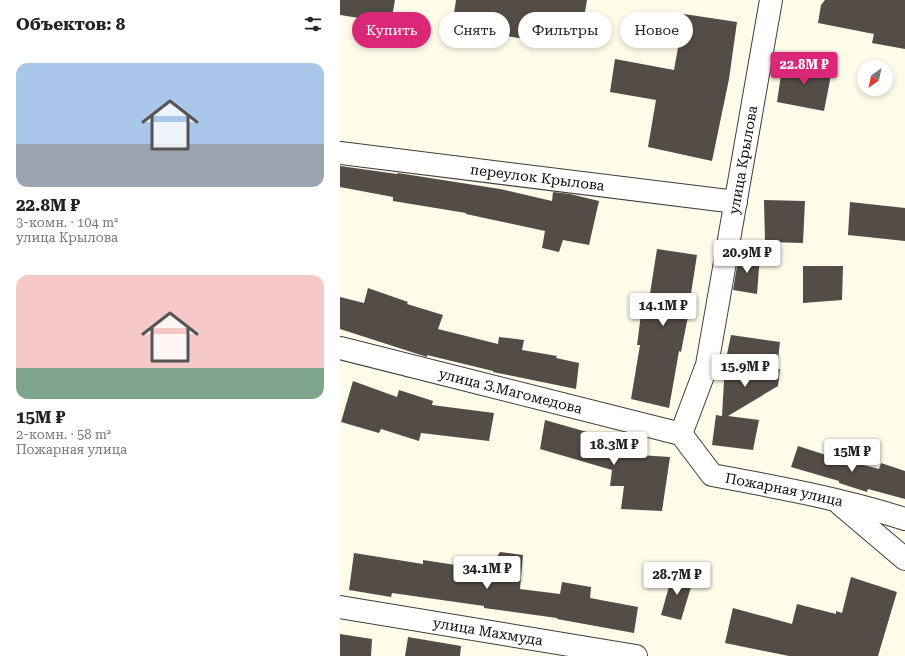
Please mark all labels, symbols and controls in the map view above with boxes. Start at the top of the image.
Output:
chip: Купить [352,12,431,48]
chip: Снять [439,12,510,48]
chip: Фильтры [518,12,612,48]
chip: Новое [620,12,693,48]
icon: filters [302,13,324,35]
text: Объектов: 8 [16,14,125,34]
pin: 22.8M ₽ [767,52,841,86]
text: 22.8M ₽ [779,57,829,72]
north arrow [857,60,893,96]
map controls [857,60,893,96]
icon: home [134,89,206,161]
street label: улица Крылова [726,104,760,215]
street label: переулок Крылова [470,161,606,194]
text: 22.8M ₽ [16,195,80,215]
text: 3-комн. · 104 m² [16,215,118,230]
text: улица Крылова [16,230,118,245]
pin: 20.9M ₽ [710,240,784,274]
text: 20.9M ₽ [722,245,772,260]
pin: 14.1M ₽ [626,293,700,327]
text: 14.1M ₽ [638,298,688,313]
icon: home [134,301,206,373]
pin: 15.9M ₽ [708,354,782,388]
text: 15.9M ₽ [720,359,770,374]
street label: улица З.Магомедова [437,365,584,417]
text: 15M ₽ [16,407,65,427]
text: 2-комн. · 58 m² [16,427,111,442]
pin: 18.3M ₽ [577,432,651,466]
text: 18.3M ₽ [589,437,639,452]
pin: 15M ₽ [824,439,880,473]
text: Пожарная улица [16,442,127,457]
text: 15M ₽ [833,444,871,459]
street label: Пожарная улица [724,470,845,510]
pin: 34.1M ₽ [450,556,524,590]
text: 34.1M ₽ [462,561,512,576]
pin: 28.7M ₽ [640,562,714,596]
text: 28.7M ₽ [652,567,702,582]
street label: улица Махмуда [432,615,545,649]

